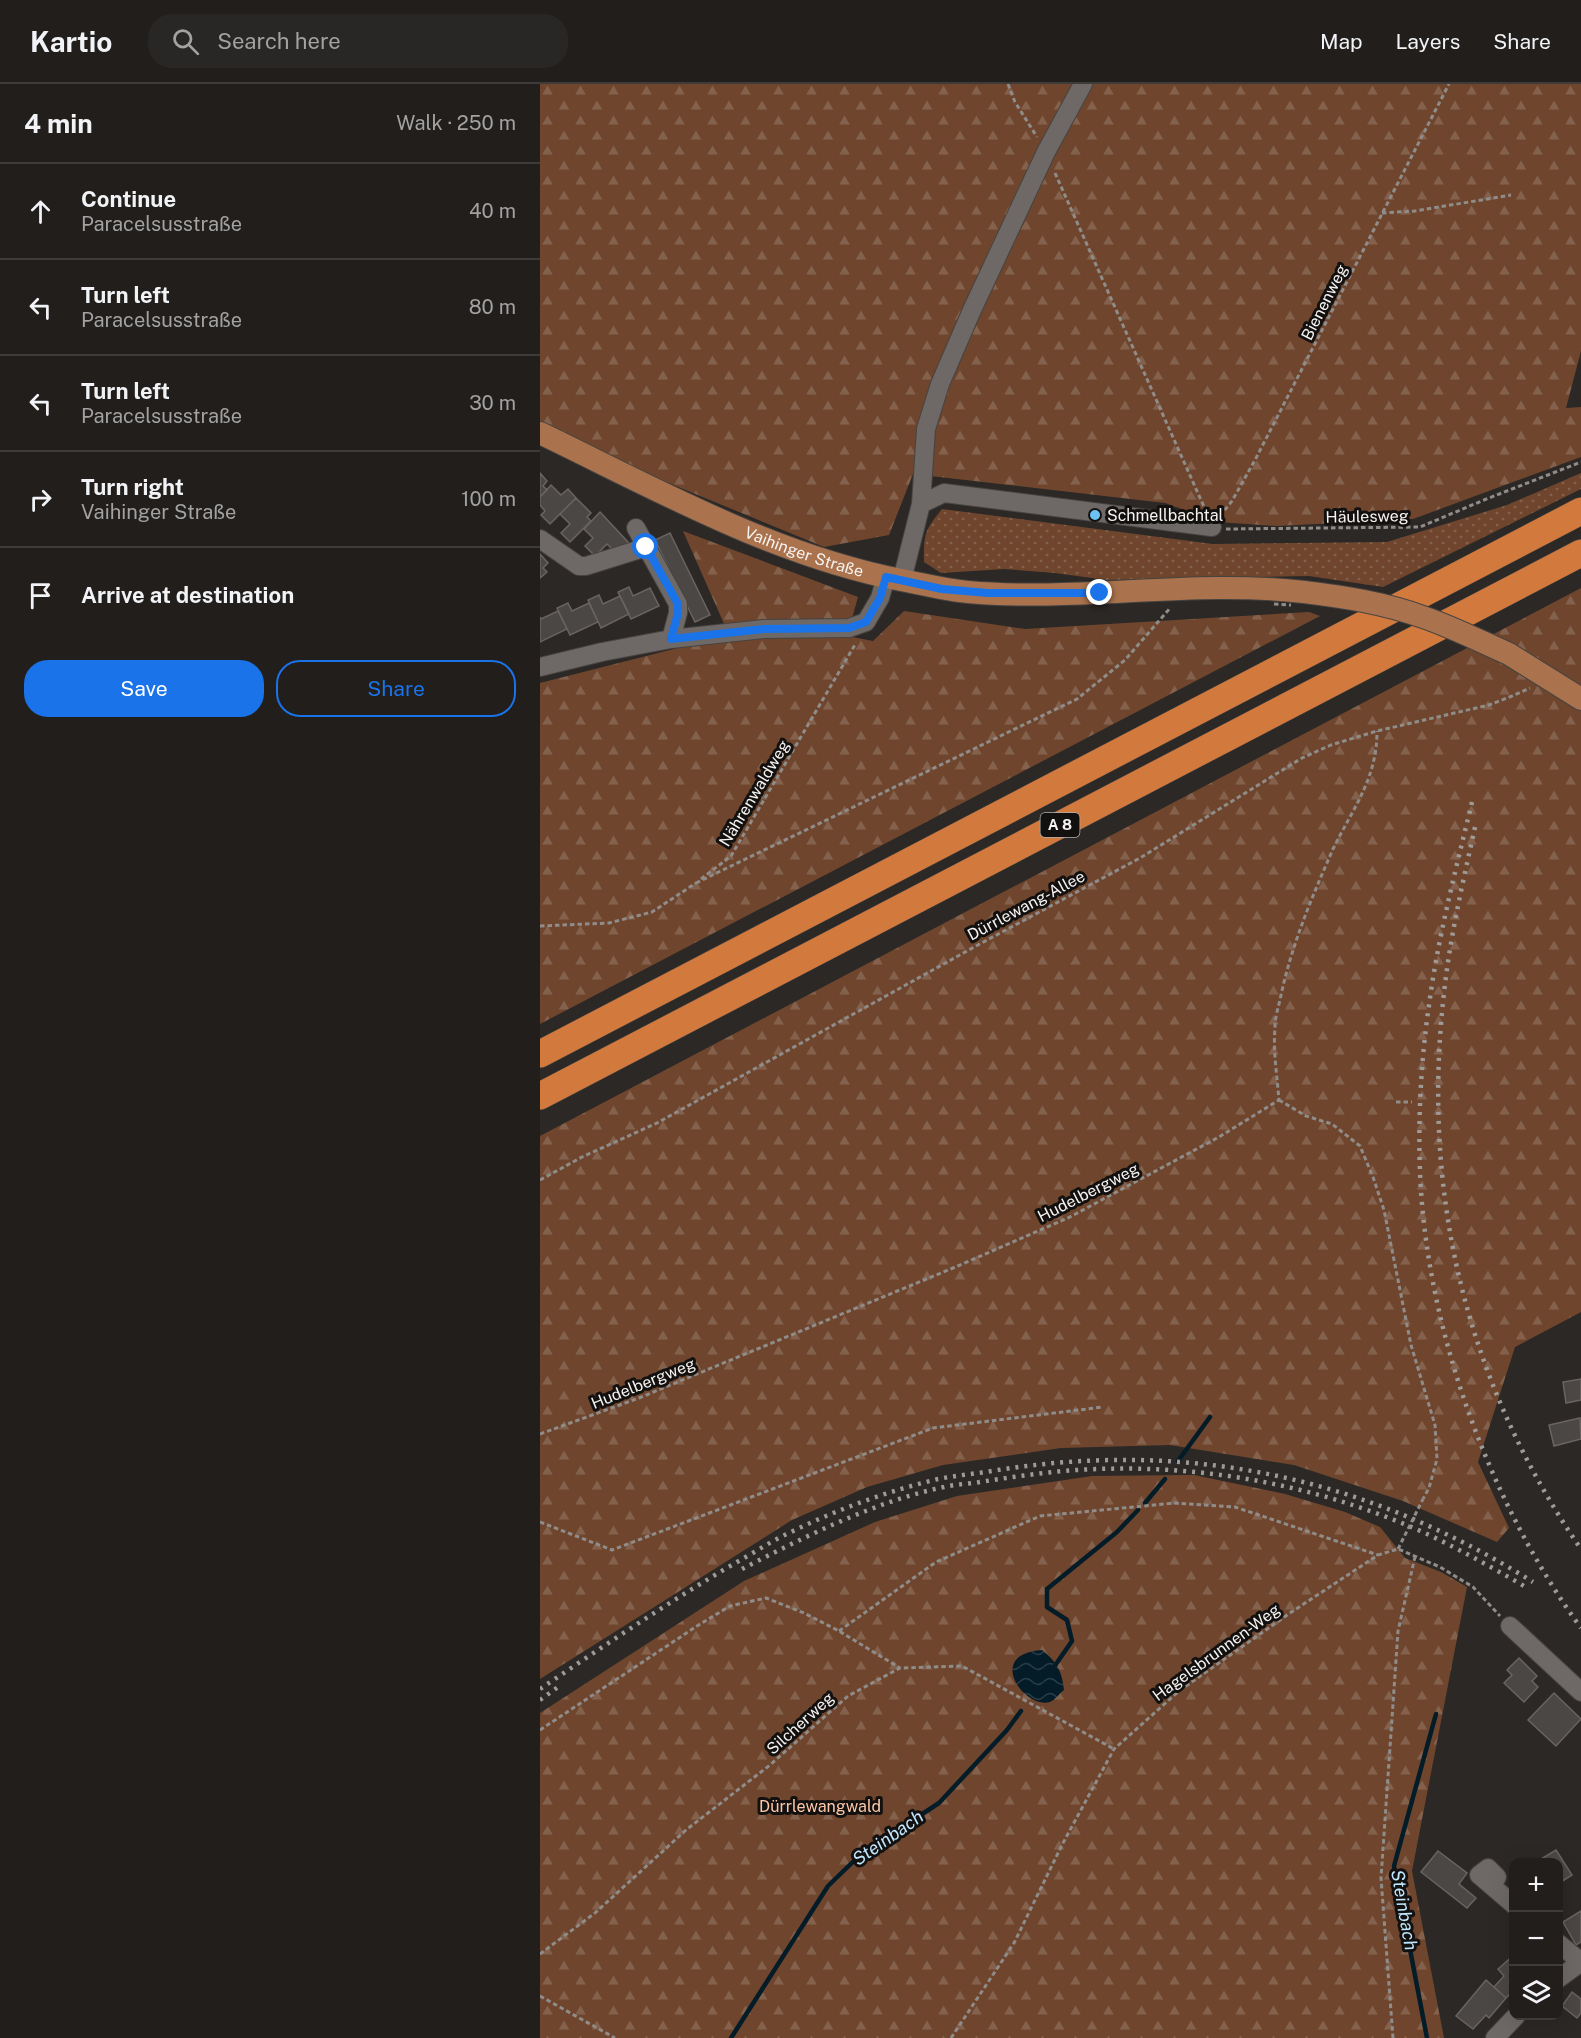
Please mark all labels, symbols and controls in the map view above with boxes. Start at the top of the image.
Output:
search box [148,14,568,68]
text: Kartio [30,25,112,58]
icon: search [169,25,202,58]
text: Search here [217,28,341,54]
text: Map [1320,29,1363,54]
text: Layers [1396,29,1460,54]
text: Share [1493,29,1551,54]
text: 4 min [24,108,93,139]
text: Walk · 250 m [396,111,516,135]
text: Continue [81,186,176,212]
icon: ahead [24,195,57,228]
text: 40 m [469,199,516,223]
text: Paracelsusstraße [81,212,242,236]
street label: Bienenweg [1297,261,1352,343]
text: Turn left [81,282,170,308]
icon: left [24,291,57,324]
text: 80 m [469,295,516,319]
text: Paracelsusstraße [81,308,242,332]
text: Turn left [81,378,170,404]
icon: left [24,387,57,420]
text: 30 m [469,391,516,415]
text: Paracelsusstraße [81,404,242,428]
text: Turn right [81,474,184,500]
icon: right [24,483,57,516]
text: 100 m [461,487,516,511]
text: Vaihinger Straße [81,500,236,524]
place label: Schmellbachtal [1107,506,1224,525]
street label: Häulesweg [1325,506,1409,527]
marker: Schmellbachtal [1088,508,1102,522]
street label: Vaihinger Straße [742,523,866,581]
route start [632,533,658,559]
icon: arrive [24,579,57,612]
route end [1086,579,1112,605]
text: Arrive at destination [81,582,294,608]
button: Save [24,660,264,717]
button: Share [276,660,516,717]
street label: Nährenwaldweg [715,737,794,850]
road number: A 8 [1040,813,1080,837]
street label: Dürrlewang-Allee [964,866,1088,944]
street label: Hudelbergweg [1035,1159,1142,1226]
street label: Hudelbergweg [588,1354,698,1413]
street label: Hagelsbrunnen-Weg [1149,1600,1284,1705]
street label: Silcherweg [763,1688,838,1758]
park label: Dürrlewangwald [759,1797,881,1816]
water label: Steinbach [848,1806,927,1870]
map controls [1509,1858,1563,2020]
button: + [1509,1858,1563,1912]
water label: Steinbach [1387,1868,1422,1952]
button: − [1509,1912,1563,1966]
button: layers [1509,1966,1563,2020]

